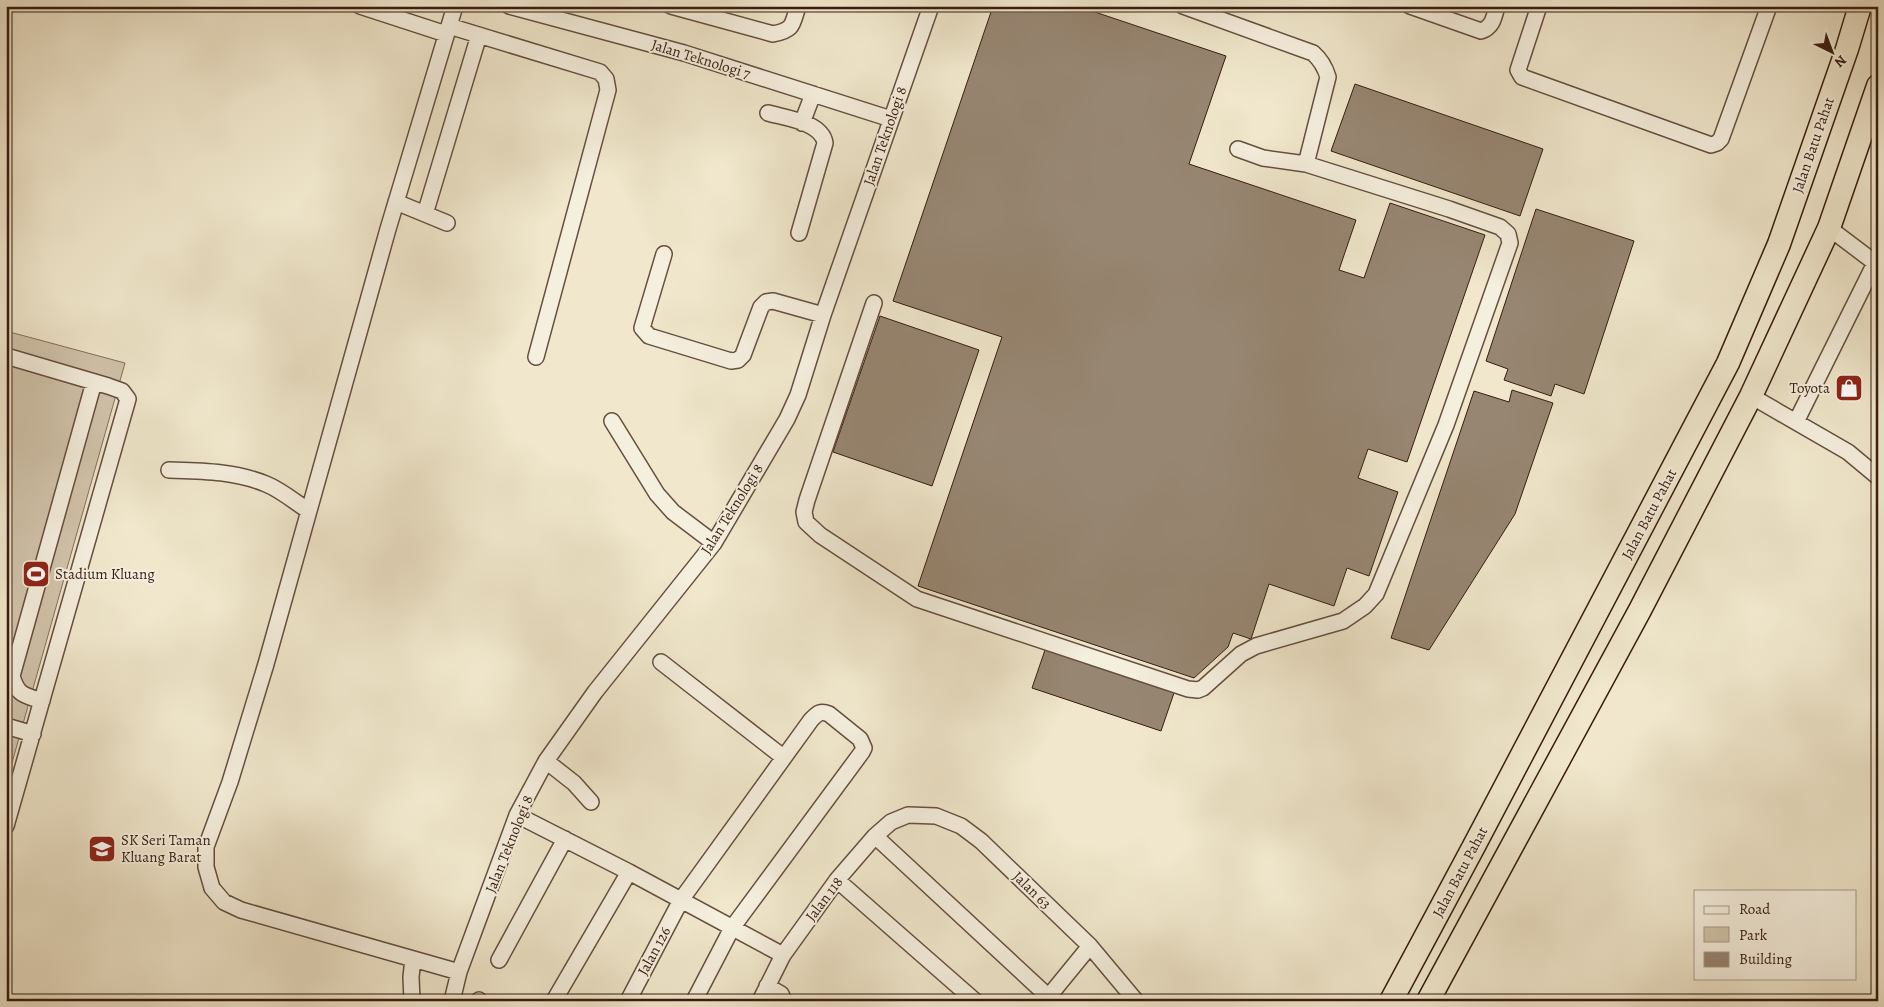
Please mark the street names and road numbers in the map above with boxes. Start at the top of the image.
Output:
street label: Jalan Teknologi 7 [649,34,754,84]
street label: Jalan Teknologi 8 [859,84,911,188]
street label: Jalan Batu Pahat [1787,94,1839,196]
street label: Jalan Teknologi 8 [696,460,768,558]
street label: Jalan Batu Pahat [1617,465,1681,563]
street label: Jalan Teknologi 8 [480,792,538,896]
street label: Jalan Batu Pahat [1428,823,1492,921]
street label: Jalan 63 [1008,867,1056,913]
street label: Jalan 118 [801,873,847,925]
street label: Jalan 126 [633,923,675,979]

